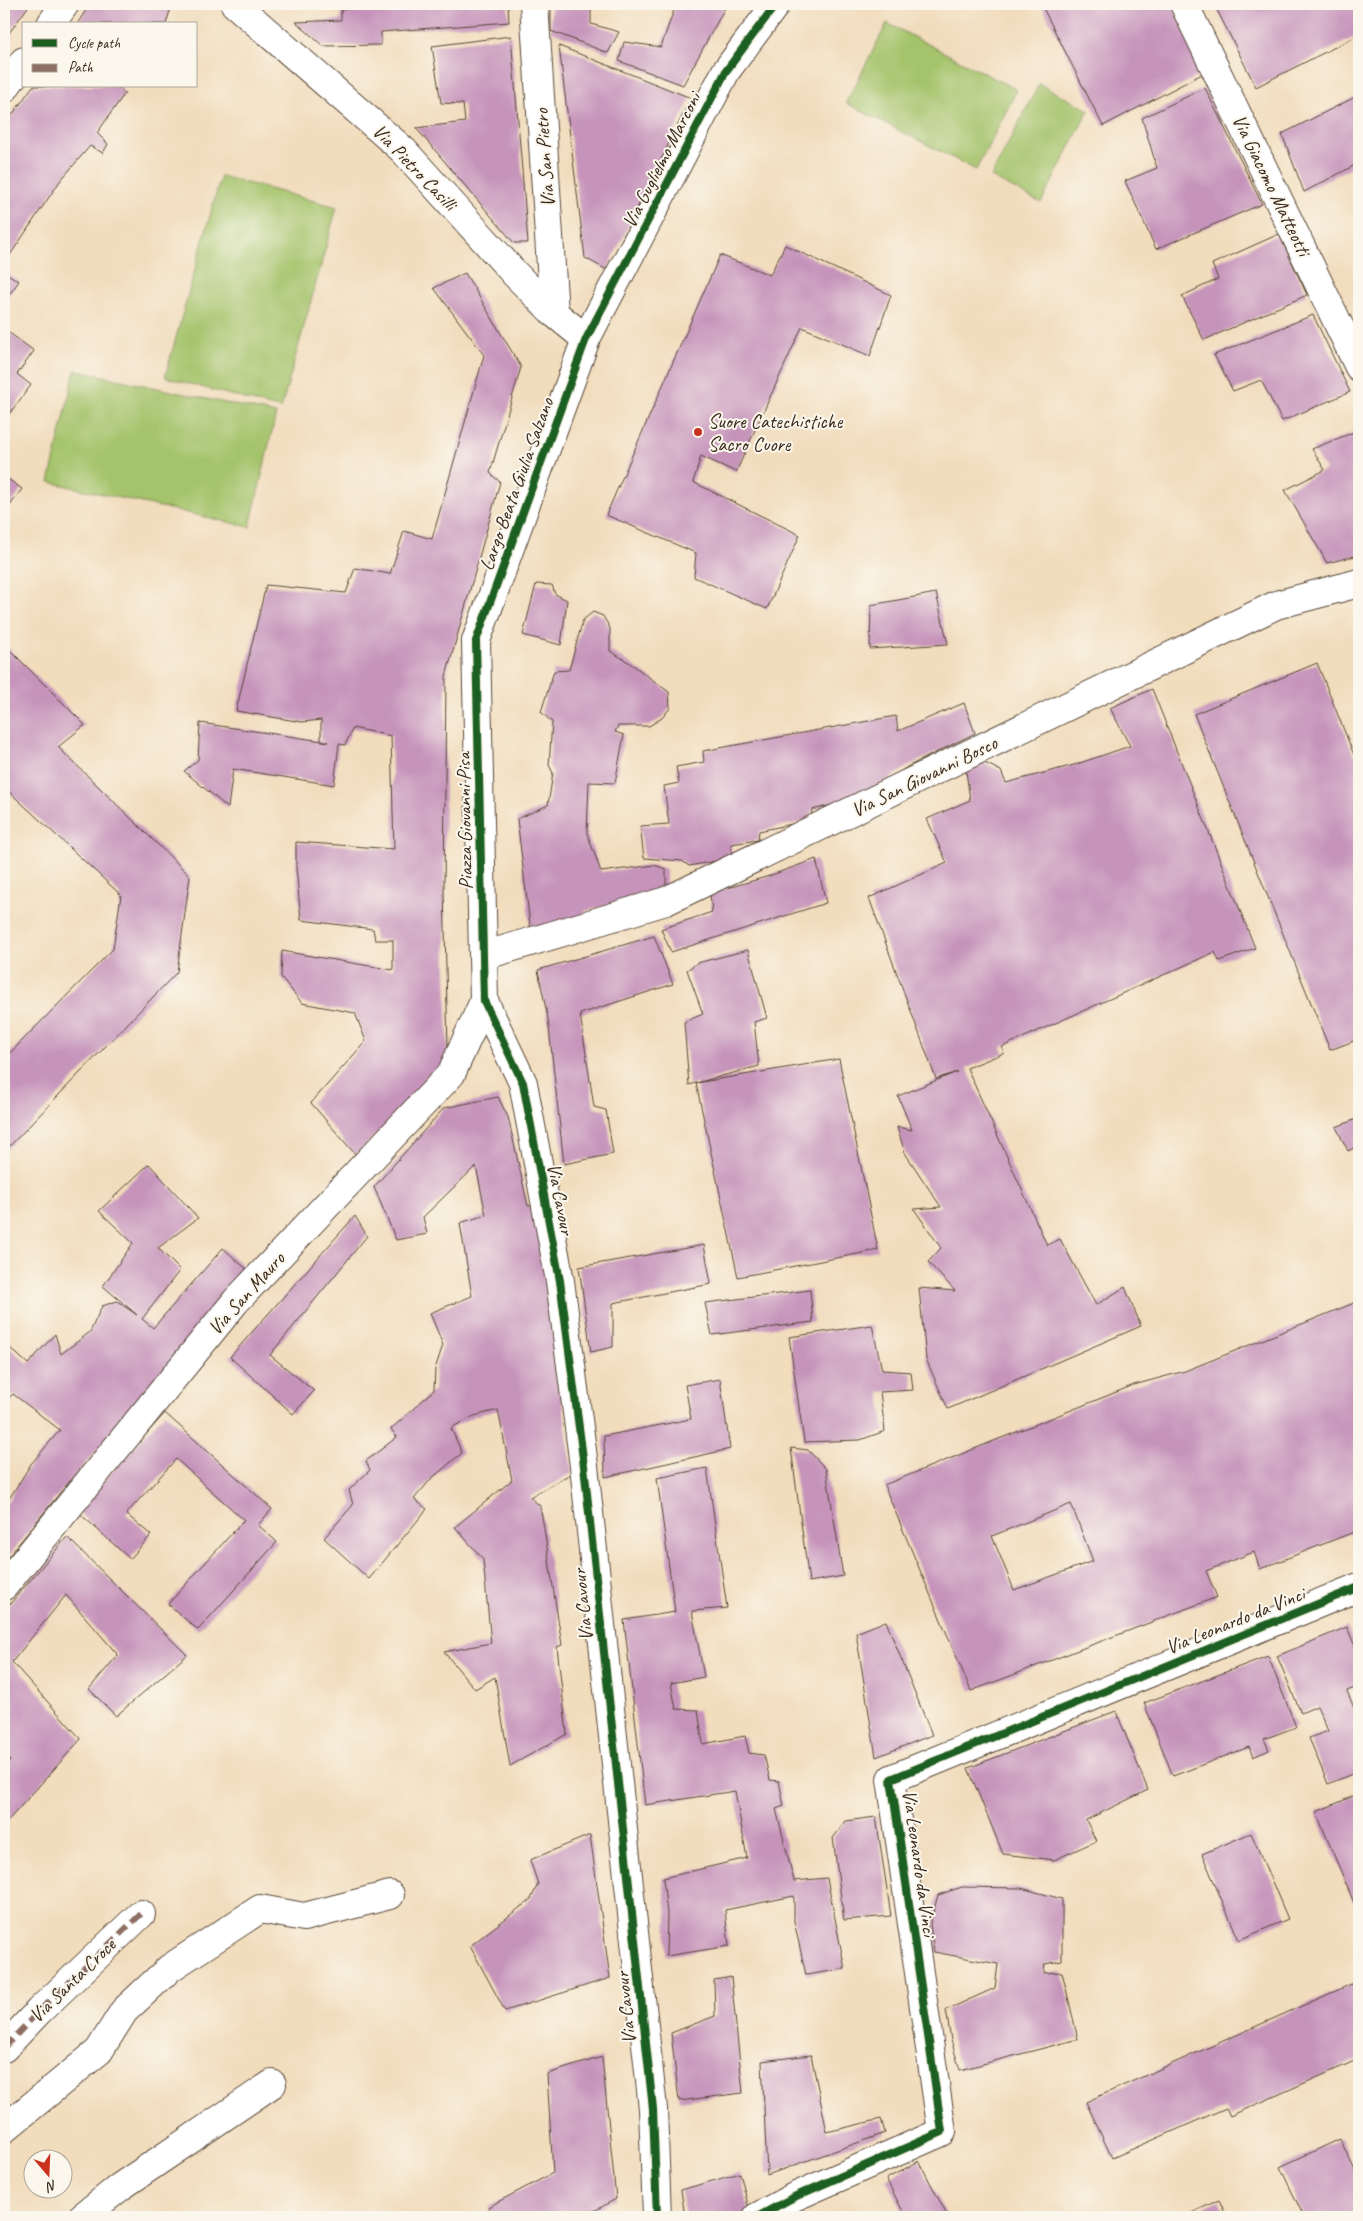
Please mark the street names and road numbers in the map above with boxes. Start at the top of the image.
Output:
street label: Via Guglielmo Marconi [617,86,707,232]
street label: Via San Pietro [529,107,560,208]
street label: Via Giacomo Matteotti [1227,111,1318,262]
street label: Via Pietro Casilli [367,119,464,217]
street label: Largo Beata Giulia Salzano [474,394,560,574]
street label: Via San Giovanni Bosco [847,730,1002,823]
street label: Piazza Giovanni Pisa [451,750,478,890]
street label: Via Cavour [541,1161,580,1239]
street label: Via San Mauro [203,1246,291,1340]
street label: Via Cavour [566,1566,599,1642]
street label: Via Leonardo da Vinci [1162,1580,1310,1660]
street label: Via Leonardo da Vinci [897,1788,942,1940]
street label: Via Santa Croce [24,1932,122,2028]
street label: Via Cavour [609,1969,642,2045]

